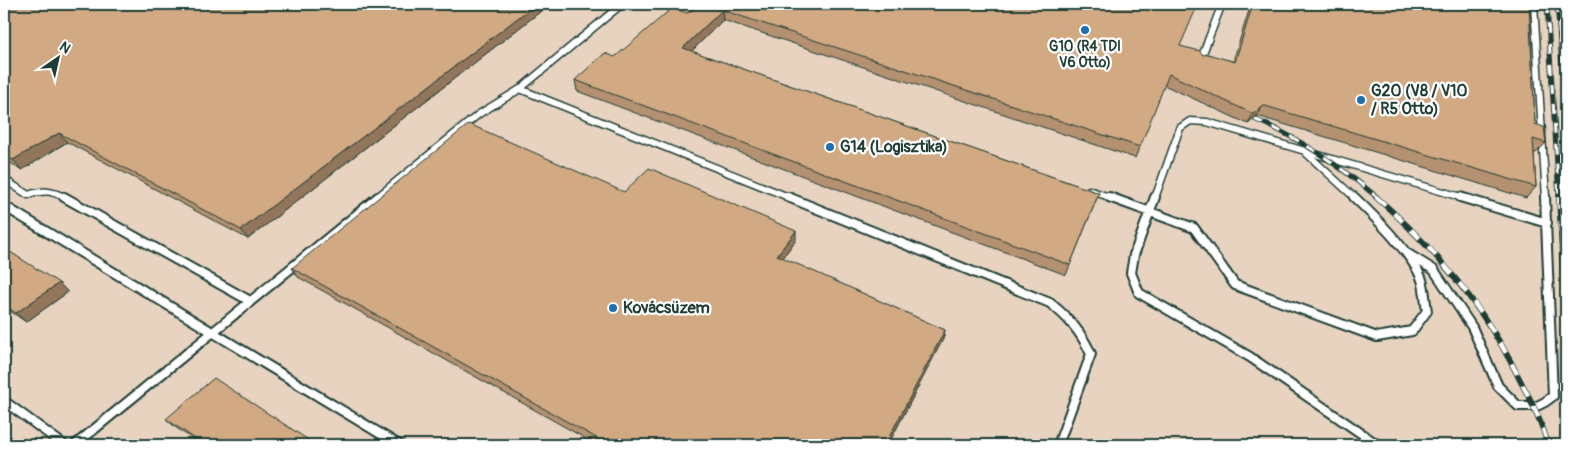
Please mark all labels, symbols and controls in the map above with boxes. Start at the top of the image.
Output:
marker: G10 (R4 TDI V6 Otto) [1079,24,1091,36]
north arrow [32,32,82,82]
text: N [56,38,74,57]
place label: G10 (R4 TDI V6 Otto) [1049,38,1121,71]
place label: G20 (V8 / V10 / R5 Otto) [1371,81,1467,119]
marker: G20 (V8 / V10 / R5 Otto) [1355,94,1367,106]
place label: G14 (Logisztika) [840,137,948,157]
marker: G14 (Logisztika) [824,141,836,153]
place label: Kovácsüzem [623,298,710,318]
marker: Kovácsüzem [607,302,619,314]

